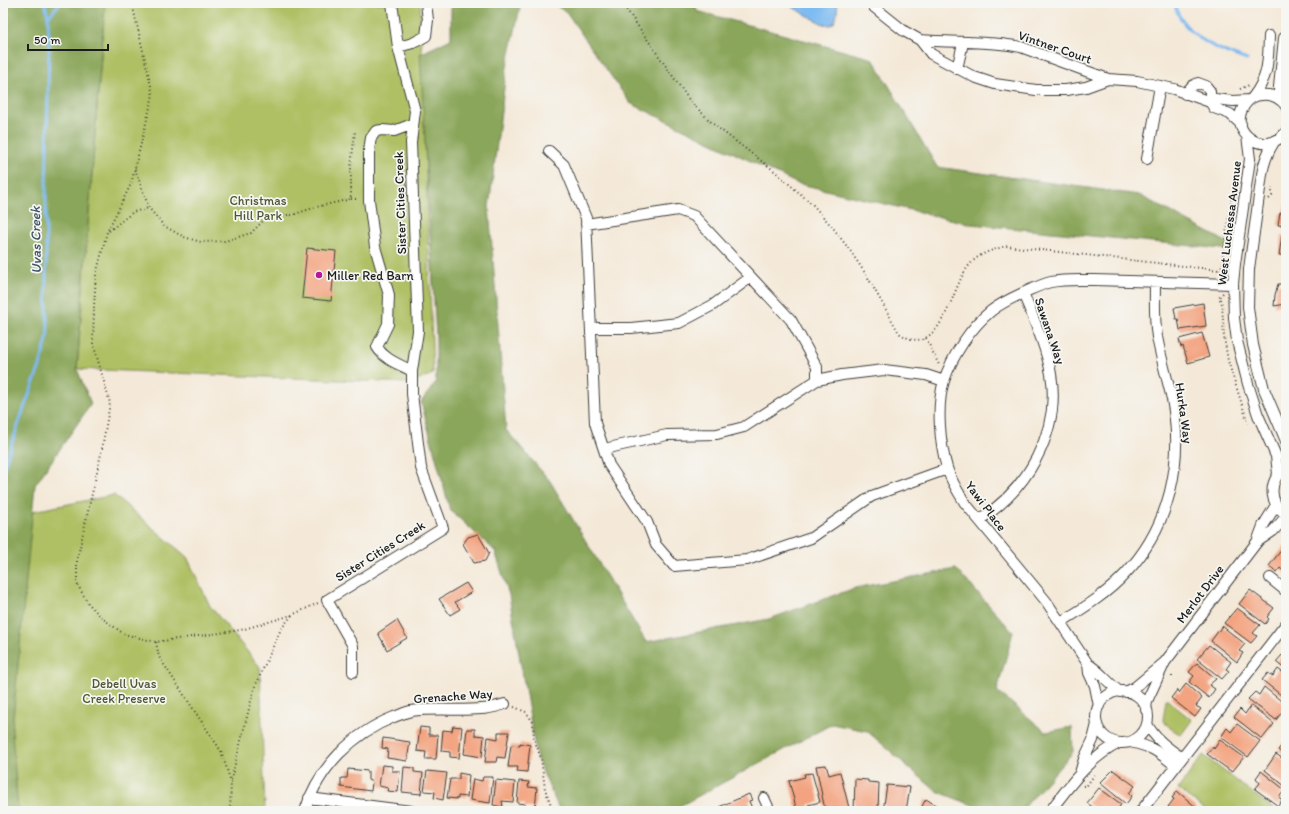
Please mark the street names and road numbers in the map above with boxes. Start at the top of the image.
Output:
street label: Vintner Court [1016,27,1094,67]
street label: Sister Cities Creek [391,151,409,255]
street label: West Luchessa Avenue [1214,160,1244,286]
street label: Sawana Way [1032,296,1068,366]
street label: Hurka Way [1172,382,1196,444]
street label: Yawi Place [962,478,1010,534]
street label: Sister Cities Creek [332,517,428,585]
street label: Merlot Drive [1173,562,1227,626]
street label: Grenache Way [413,686,493,706]

